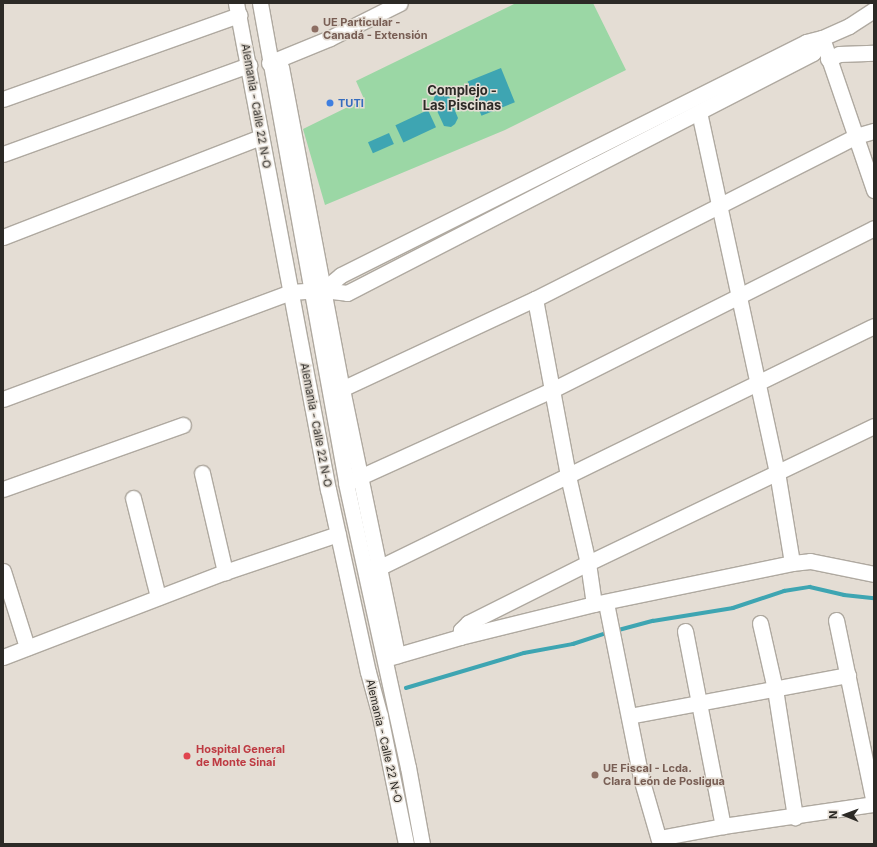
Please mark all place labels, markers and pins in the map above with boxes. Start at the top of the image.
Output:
place label: UE Particular - Canadá - Extensión [323,16,428,42]
marker: UE Particular - Canadá - Extensión [310,24,320,34]
place label: TUTI [338,96,364,110]
marker: TUTI [325,98,335,108]
place label: Hospital General de Monte Sinaí [196,743,285,769]
marker: Hospital General de Monte Sinaí [181,750,193,762]
place label: UE Fiscal - Lcda. Clara León de Posligua [603,762,725,788]
marker: UE Fiscal - Lcda. Clara León de Posligua [590,770,600,780]

